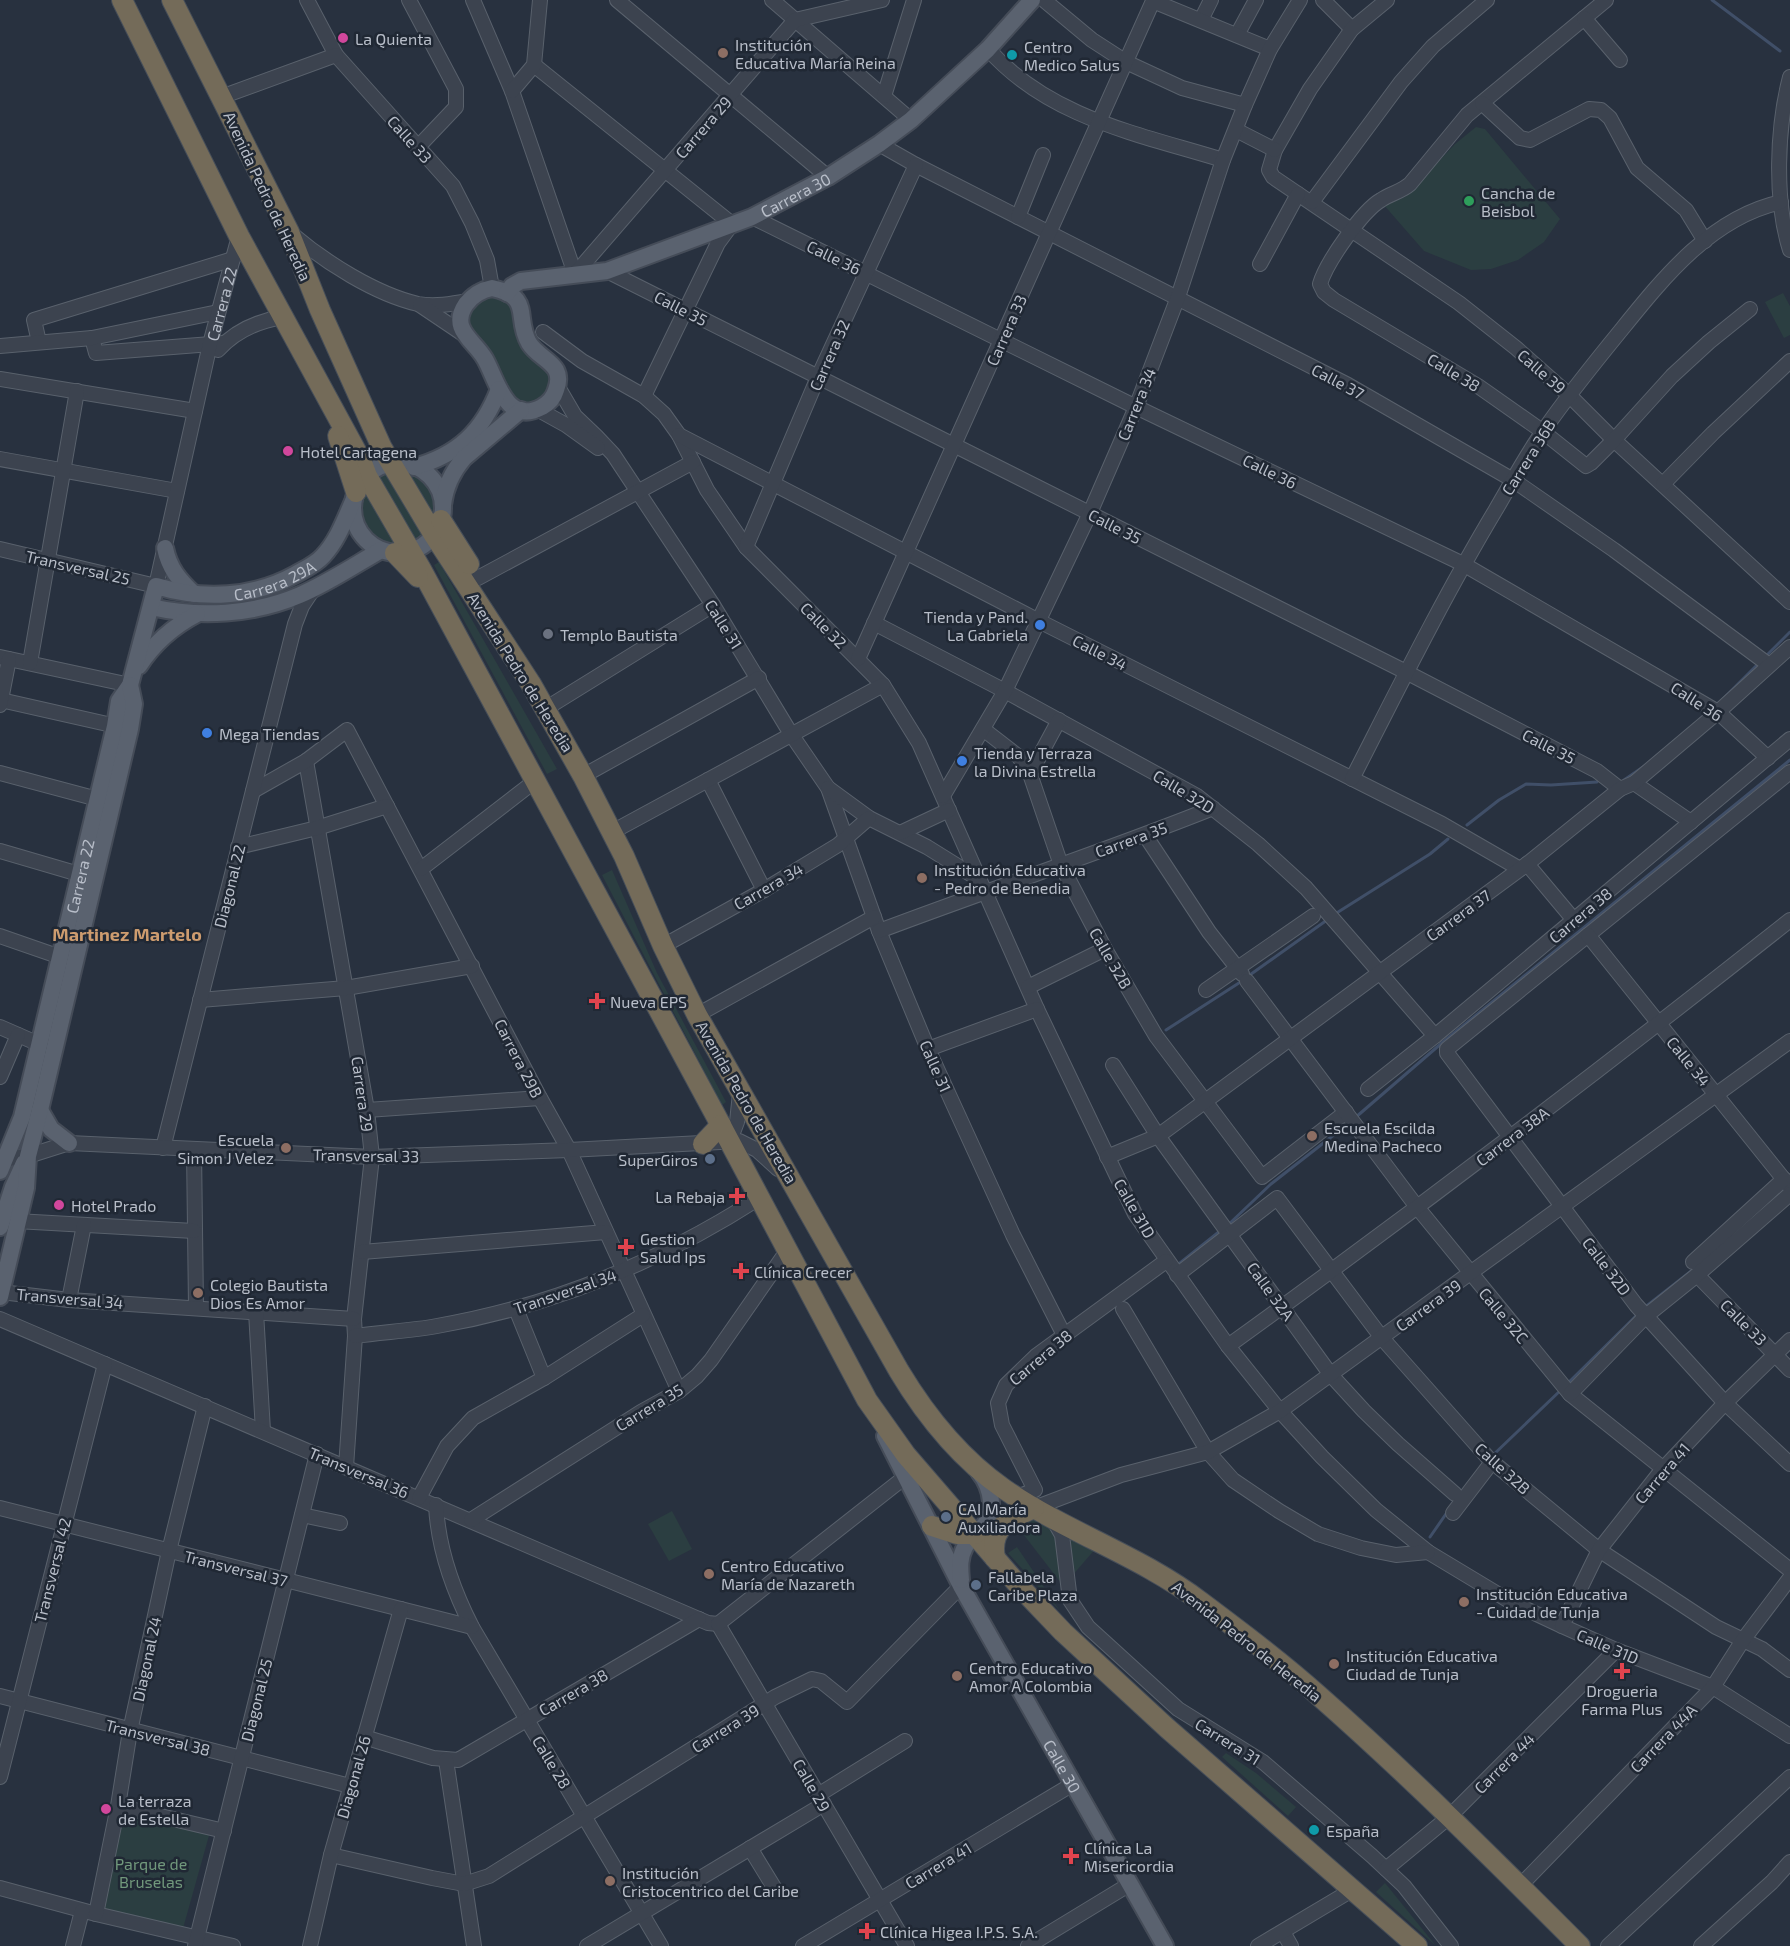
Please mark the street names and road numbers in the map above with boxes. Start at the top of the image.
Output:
street label: Carrera 29 [671,92,735,162]
street label: Avenida Pedro de Heredia [220,108,316,284]
street label: Calle 33 [384,111,436,167]
street label: Carrera 30 [757,168,833,220]
street label: Calle 36 [804,236,864,278]
street label: Carrera 22 [202,265,240,343]
street label: Calle 35 [651,287,711,329]
street label: Carrera 33 [982,292,1030,368]
street label: Carrera 32 [805,317,853,393]
street label: Calle 39 [1514,345,1570,397]
street label: Calle 38 [1424,349,1484,395]
street label: Calle 37 [1309,359,1367,403]
street label: Carrera 34 [1113,365,1159,443]
street label: Carrera 36B [1497,416,1559,498]
street label: Calle 36 [1240,450,1300,492]
street label: Calle 35 [1085,505,1145,547]
street label: Transversal 25 [24,546,132,588]
street label: Carrera 29A [233,556,319,603]
street label: Avenida Pedro de Heredia [464,589,578,755]
street label: Calle 31 [701,596,747,652]
street label: Calle 32 [797,598,851,652]
street label: Calle 34 [1070,630,1130,674]
street label: Calle 36 [1668,677,1726,725]
street label: Calle 35 [1519,725,1579,767]
street label: Calle 32D [1150,765,1218,817]
street label: Carrera 35 [1092,817,1170,861]
street label: Carrera 22 [61,837,97,915]
street label: Diagonal 22 [209,842,249,930]
street label: Carrera 34 [730,859,806,913]
street label: Carrera 38 [1545,883,1615,947]
street label: Carrera 37 [1422,885,1494,945]
street label: Calle 32B [1086,924,1136,992]
street label: Carrera 29B [491,1015,547,1101]
street label: Avenida Pedro de Heredia [693,1017,801,1187]
street label: Calle 34 [1663,1032,1715,1090]
street label: Calle 31 [916,1037,956,1095]
street label: Carrera 29 [348,1055,378,1133]
street label: Carrera 38A [1472,1102,1552,1170]
street label: Transversal 33 [313,1145,419,1165]
street label: Calle 31D [1110,1175,1160,1241]
street label: Calle 32D [1579,1233,1635,1299]
street label: Calle 32A [1243,1258,1299,1324]
street label: Transversal 34 [511,1264,619,1317]
street label: Carrera 39 [1392,1275,1464,1335]
street label: Calle 32C [1475,1283,1533,1347]
street label: Transversal 34 [16,1284,124,1312]
street label: Calle 33 [1717,1295,1771,1349]
street label: Carrera 38 [1005,1325,1075,1389]
street label: Carrera 35 [612,1379,686,1435]
street label: Calle 32B [1472,1438,1534,1498]
street label: Carrera 41 [1631,1439,1693,1507]
street label: Transversal 36 [306,1442,412,1502]
street label: Transversal 42 [30,1516,74,1624]
street label: Transversal 37 [182,1546,290,1590]
street label: Avenida Pedro de Heredia [1168,1577,1326,1705]
street label: Diagonal 24 [128,1615,164,1703]
street label: Calle 31D [1574,1624,1642,1668]
street label: Diagonal 25 [237,1657,275,1743]
street label: Carrera 38 [535,1665,611,1719]
street label: Carrera 39 [688,1700,762,1756]
street label: Carrera 44A [1626,1700,1700,1776]
street label: Carrera 31 [1192,1714,1264,1768]
street label: Transversal 38 [104,1715,212,1759]
street label: Carrera 44 [1470,1729,1538,1797]
street label: Calle 28 [529,1732,575,1792]
street label: Diagonal 26 [332,1733,374,1821]
street label: Calle 30 [1040,1736,1086,1796]
street label: Calle 29 [789,1755,835,1815]
street label: Carrera 41 [901,1838,975,1892]

